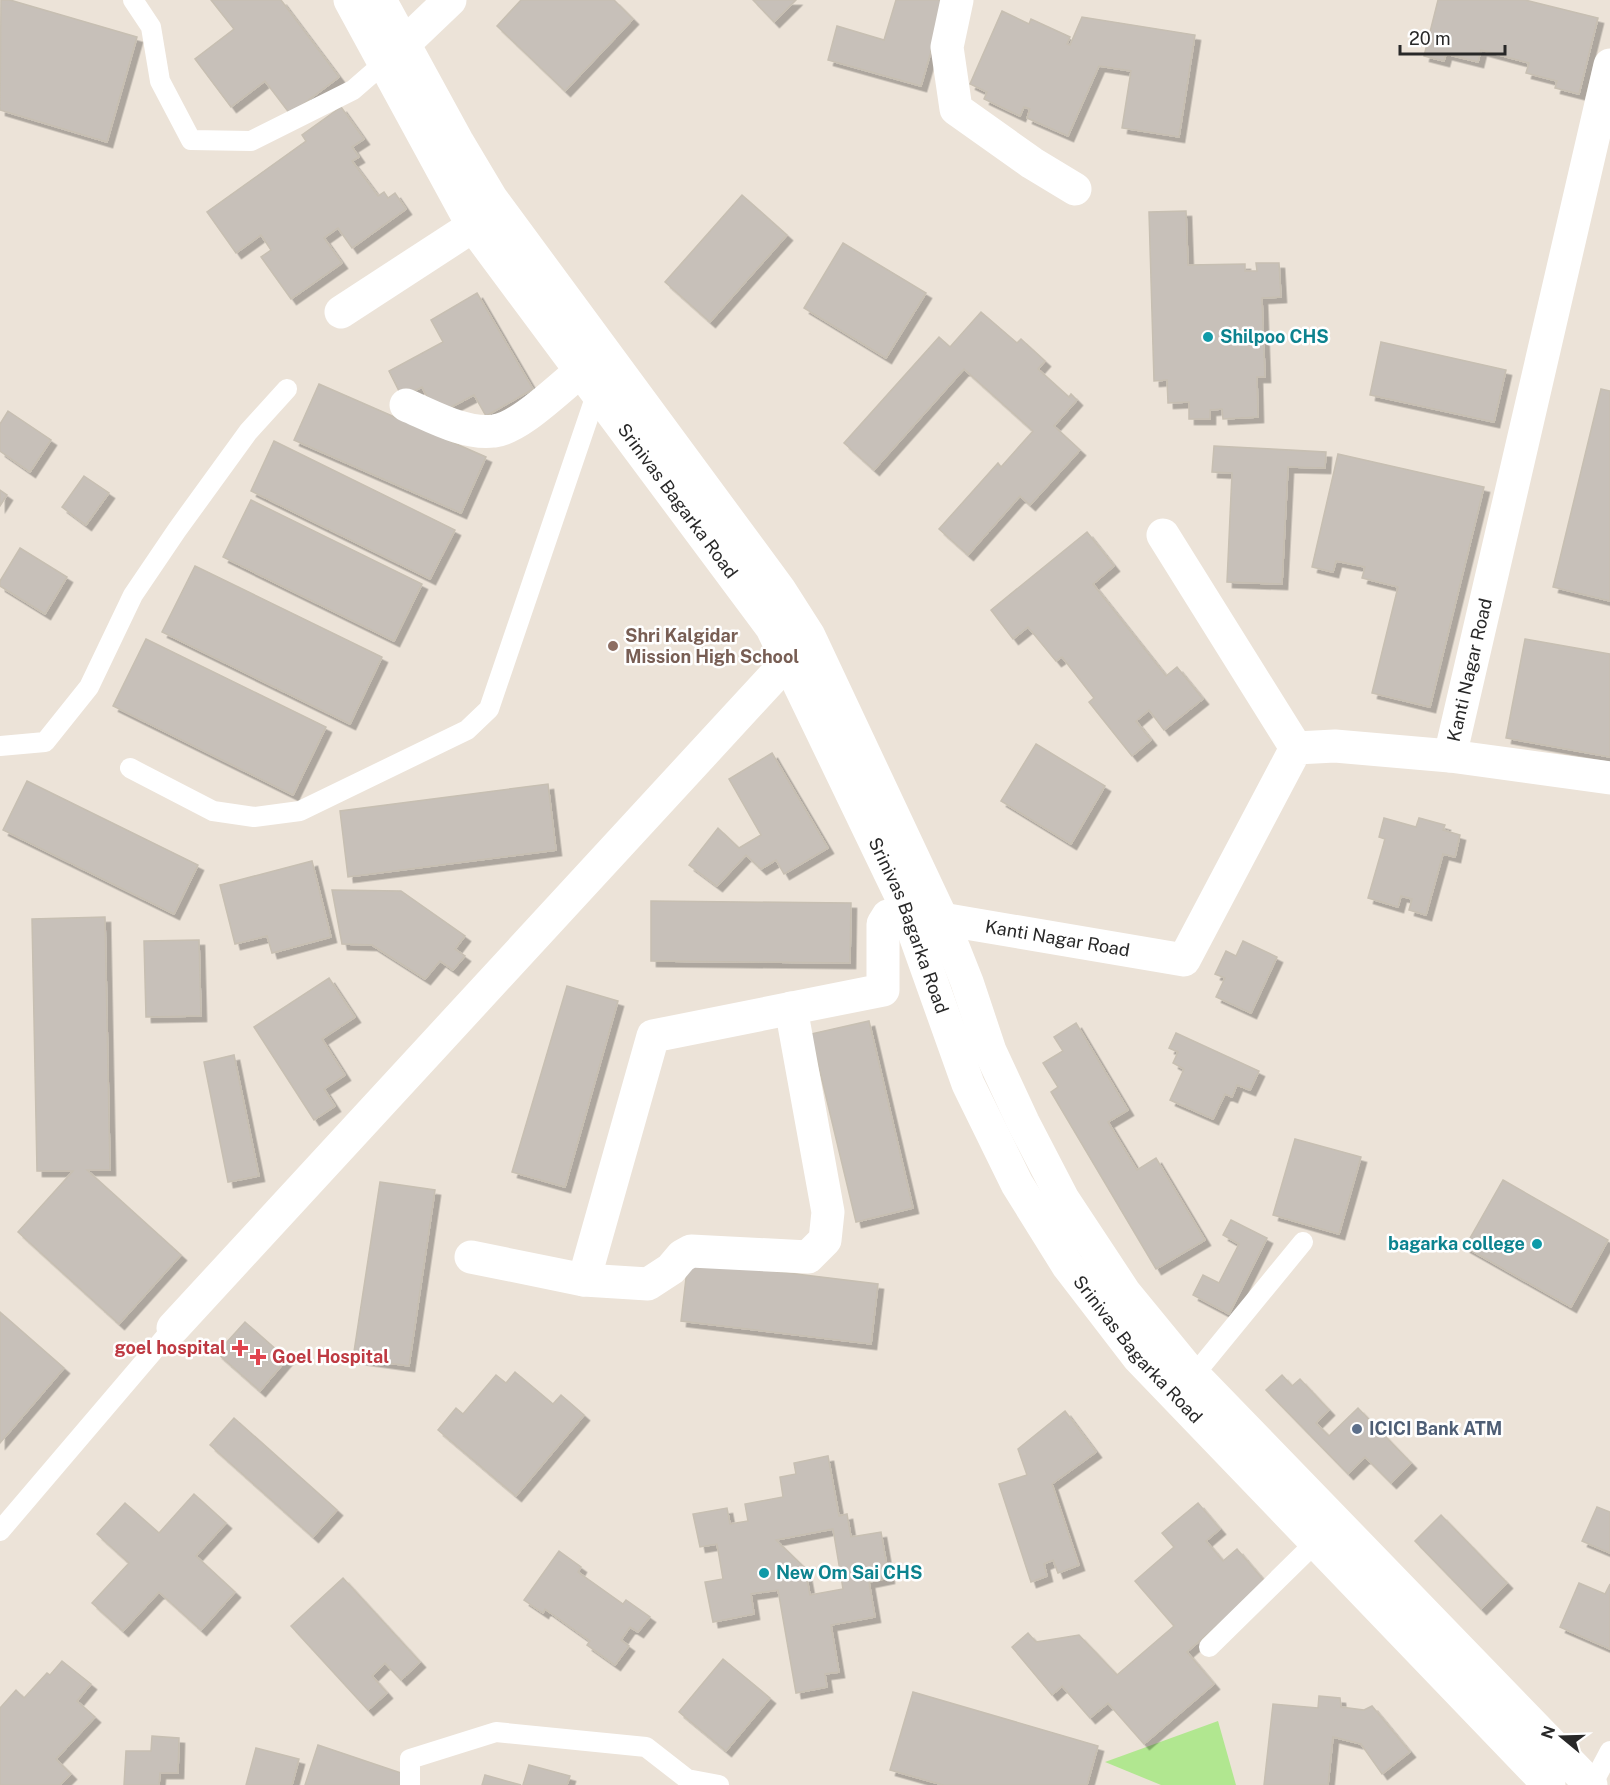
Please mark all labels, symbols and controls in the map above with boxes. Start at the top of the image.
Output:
scale bar [1400,18,1505,56]
text: 20 m [1409,28,1451,49]
place label: Shilpoo CHS [1220,326,1329,347]
marker: Shilpoo CHS [1201,330,1215,344]
street label: Srinivas Bagarka Road [614,419,742,582]
street label: Kanti Nagar Road [1443,596,1496,744]
place label: Shri Kalgidar Mission High School [625,625,799,667]
marker: Shri Kalgidar Mission High School [606,639,620,653]
street label: Srinivas Bagarka Road [864,834,953,1016]
street label: Kanti Nagar Road [983,915,1131,961]
place label: bagarka college [1388,1233,1525,1254]
marker: bagarka college [1530,1237,1544,1251]
street label: Srinivas Bagarka Road [1069,1271,1207,1427]
place label: goel hospital [114,1337,226,1358]
marker: goel hospital [231,1339,249,1357]
place label: Goel Hospital [272,1346,389,1367]
marker: Goel Hospital [249,1348,267,1366]
place label: ICICI Bank ATM [1369,1418,1502,1439]
marker: ICICI Bank ATM [1350,1422,1364,1436]
place label: New Om Sai CHS [776,1562,922,1583]
marker: New Om Sai CHS [757,1566,771,1580]
north arrow [1532,1707,1592,1767]
text: N [1537,1723,1559,1741]

